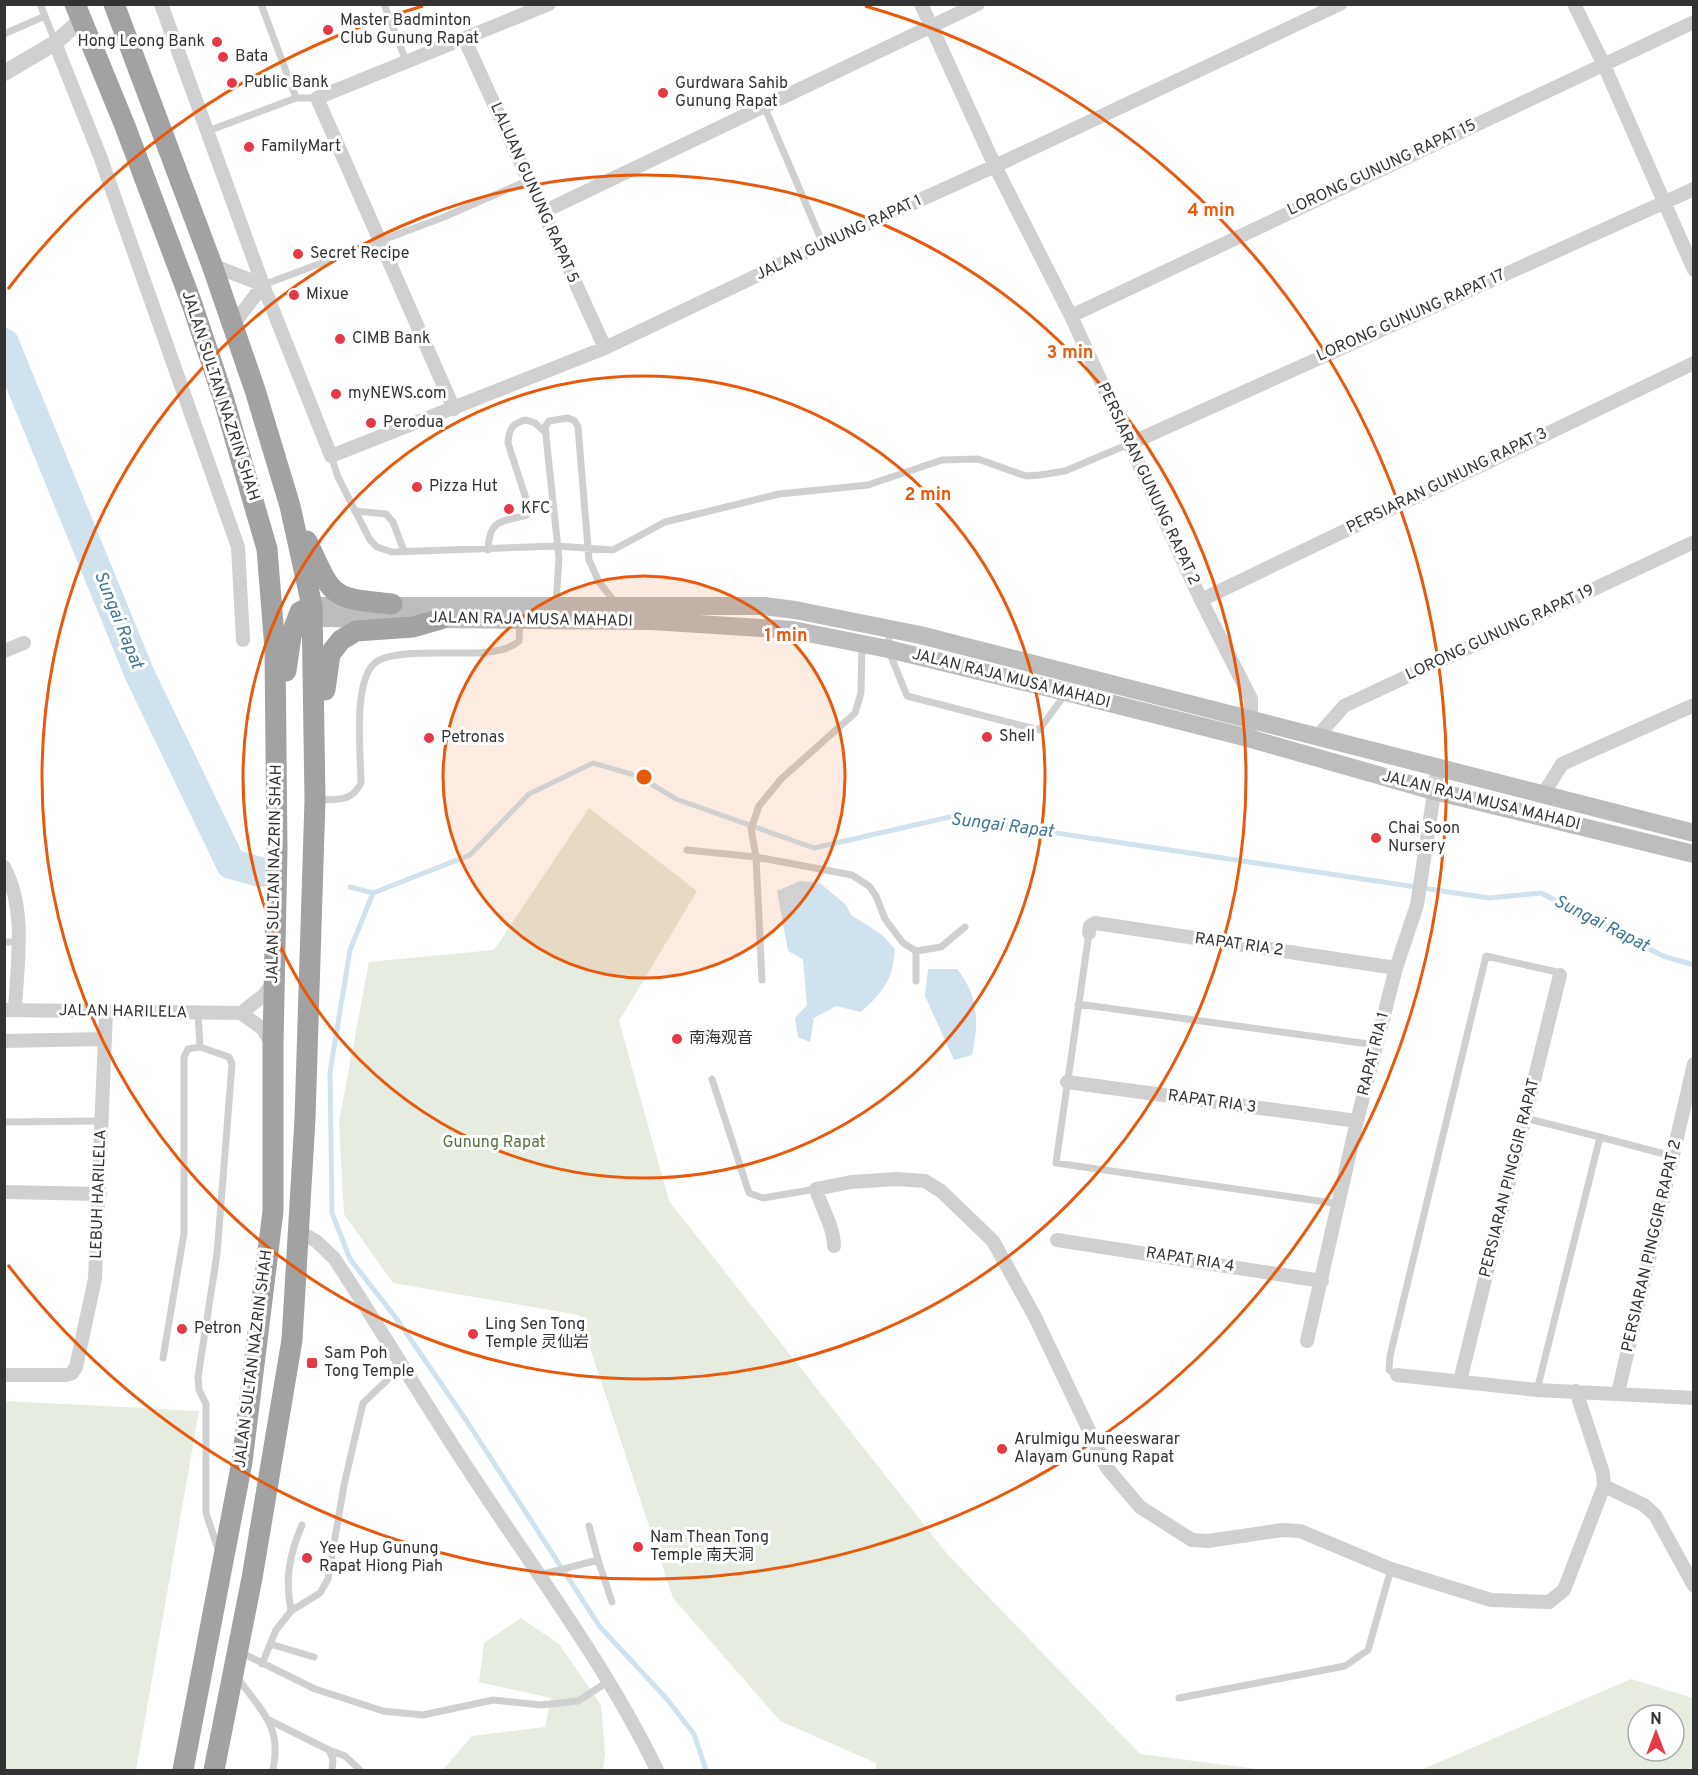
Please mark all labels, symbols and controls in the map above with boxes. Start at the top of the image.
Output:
place label: Master Badminton Club Gunung Rapat [340,11,479,49]
marker: Master Badminton Club Gunung Rapat [321,23,335,37]
place label: Hong Leong Bank [77,32,205,52]
marker: Hong Leong Bank [210,35,224,49]
place label: Bata [235,47,268,67]
marker: Bata [216,50,230,64]
place label: Public Bank [244,73,329,93]
place label: Gurdwara Sahib Gunung Rapat [675,74,788,112]
marker: Public Bank [225,76,239,90]
marker: Gurdwara Sahib Gunung Rapat [656,86,670,100]
street label: LALUAN GUNUNG RAPAT 5 [485,100,583,286]
street label: LORONG GUNUNG RAPAT 15 [1284,115,1480,221]
place label: FamilyMart [261,137,341,157]
marker: FamilyMart [242,140,256,154]
street label: JALAN GUNUNG RAPAT 1 [753,191,925,285]
text: 4 min [1187,200,1235,223]
place label: Secret Recipe [310,244,409,264]
marker: Secret Recipe [291,247,305,261]
street label: LORONG GUNUNG RAPAT 17 [1314,265,1508,367]
place label: Mixue [306,285,349,305]
street label: JALAN SULTAN NAZRIN SHAH [177,288,263,504]
marker: Mixue [287,288,301,302]
place label: CIMB Bank [352,329,431,349]
marker: CIMB Bank [333,332,347,346]
text: 3 min [1047,342,1093,365]
street label: PERSIARAN GUNUNG RAPAT 2 [1092,380,1204,588]
place label: myNEWS.com [348,384,447,404]
marker: myNEWS.com [329,387,343,401]
place label: Perodua [383,413,443,433]
marker: Perodua [364,416,378,430]
street label: PERSIARAN GUNUNG RAPAT 3 [1343,424,1551,538]
place label: Pizza Hut [429,477,498,497]
marker: Pizza Hut [410,480,424,494]
text: 2 min [904,484,952,507]
place label: KFC [521,499,550,519]
marker: KFC [502,502,516,516]
water label: Sungai Rapat [88,568,149,674]
street label: LORONG GUNUNG RAPAT 19 [1403,580,1597,686]
street label: JALAN RAJA MUSA MAHADI [429,608,633,632]
text: 1 min [764,625,808,648]
street label: JALAN RAJA MUSA MAHADI [910,645,1112,713]
place label: Shell [999,727,1035,747]
place label: Petronas [441,728,505,748]
marker: Shell [980,730,994,744]
marker: Petronas [422,731,436,745]
street label: JALAN SULTAN NAZRIN SHAH [263,764,287,984]
centre of rings [634,767,654,787]
street label: JALAN RAJA MUSA MAHADI [1380,767,1582,835]
water label: Sungai Rapat [949,808,1056,844]
place label: Chai Soon Nursery [1388,819,1460,857]
marker: Chai Soon Nursery [1369,831,1383,845]
water label: Sungai Rapat [1550,890,1654,959]
street label: RAPAT RIA 2 [1193,929,1285,961]
street label: JALAN HARILELA [59,1001,188,1023]
street label: RAPAT RIA 1 [1354,1010,1394,1098]
place label: 南海观音 [689,1029,753,1049]
marker: 南海观音 [670,1032,684,1046]
street label: PERSIARAN PINGGIR RAPAT [1476,1076,1544,1280]
street label: RAPAT RIA 3 [1166,1086,1258,1118]
street label: LEBUH HARILELA [87,1129,111,1259]
park label: Gunung Rapat [443,1133,545,1153]
street label: PERSIARAN PINGGIR RAPAT 2 [1618,1138,1686,1354]
street label: RAPAT RIA 4 [1144,1243,1236,1277]
street label: JALAN SULTAN NAZRIN SHAH [231,1249,277,1469]
place label: Ling Sen Tong Temple 灵仙岩 [485,1315,589,1353]
place label: Petron [194,1319,242,1339]
marker: Petron [175,1322,189,1336]
marker: Ling Sen Tong Temple 灵仙岩 [466,1327,480,1341]
place label: Sam Poh Tong Temple [324,1344,414,1382]
marker: Sam Poh Tong Temple [305,1356,319,1370]
place label: Arulmigu Muneeswarar Alayam Gunung Rapat [1014,1430,1180,1468]
marker: Arulmigu Muneeswarar Alayam Gunung Rapat [995,1442,1009,1456]
place label: Nam Thean Tong Temple 南天洞 [650,1528,769,1566]
place label: Yee Hup Gunung Rapat Hiong Piah [319,1539,443,1577]
marker: Nam Thean Tong Temple 南天洞 [631,1540,645,1554]
marker: Yee Hup Gunung Rapat Hiong Piah [300,1551,314,1565]
north arrow [1626,1703,1686,1763]
text: N [1650,1710,1662,1730]

